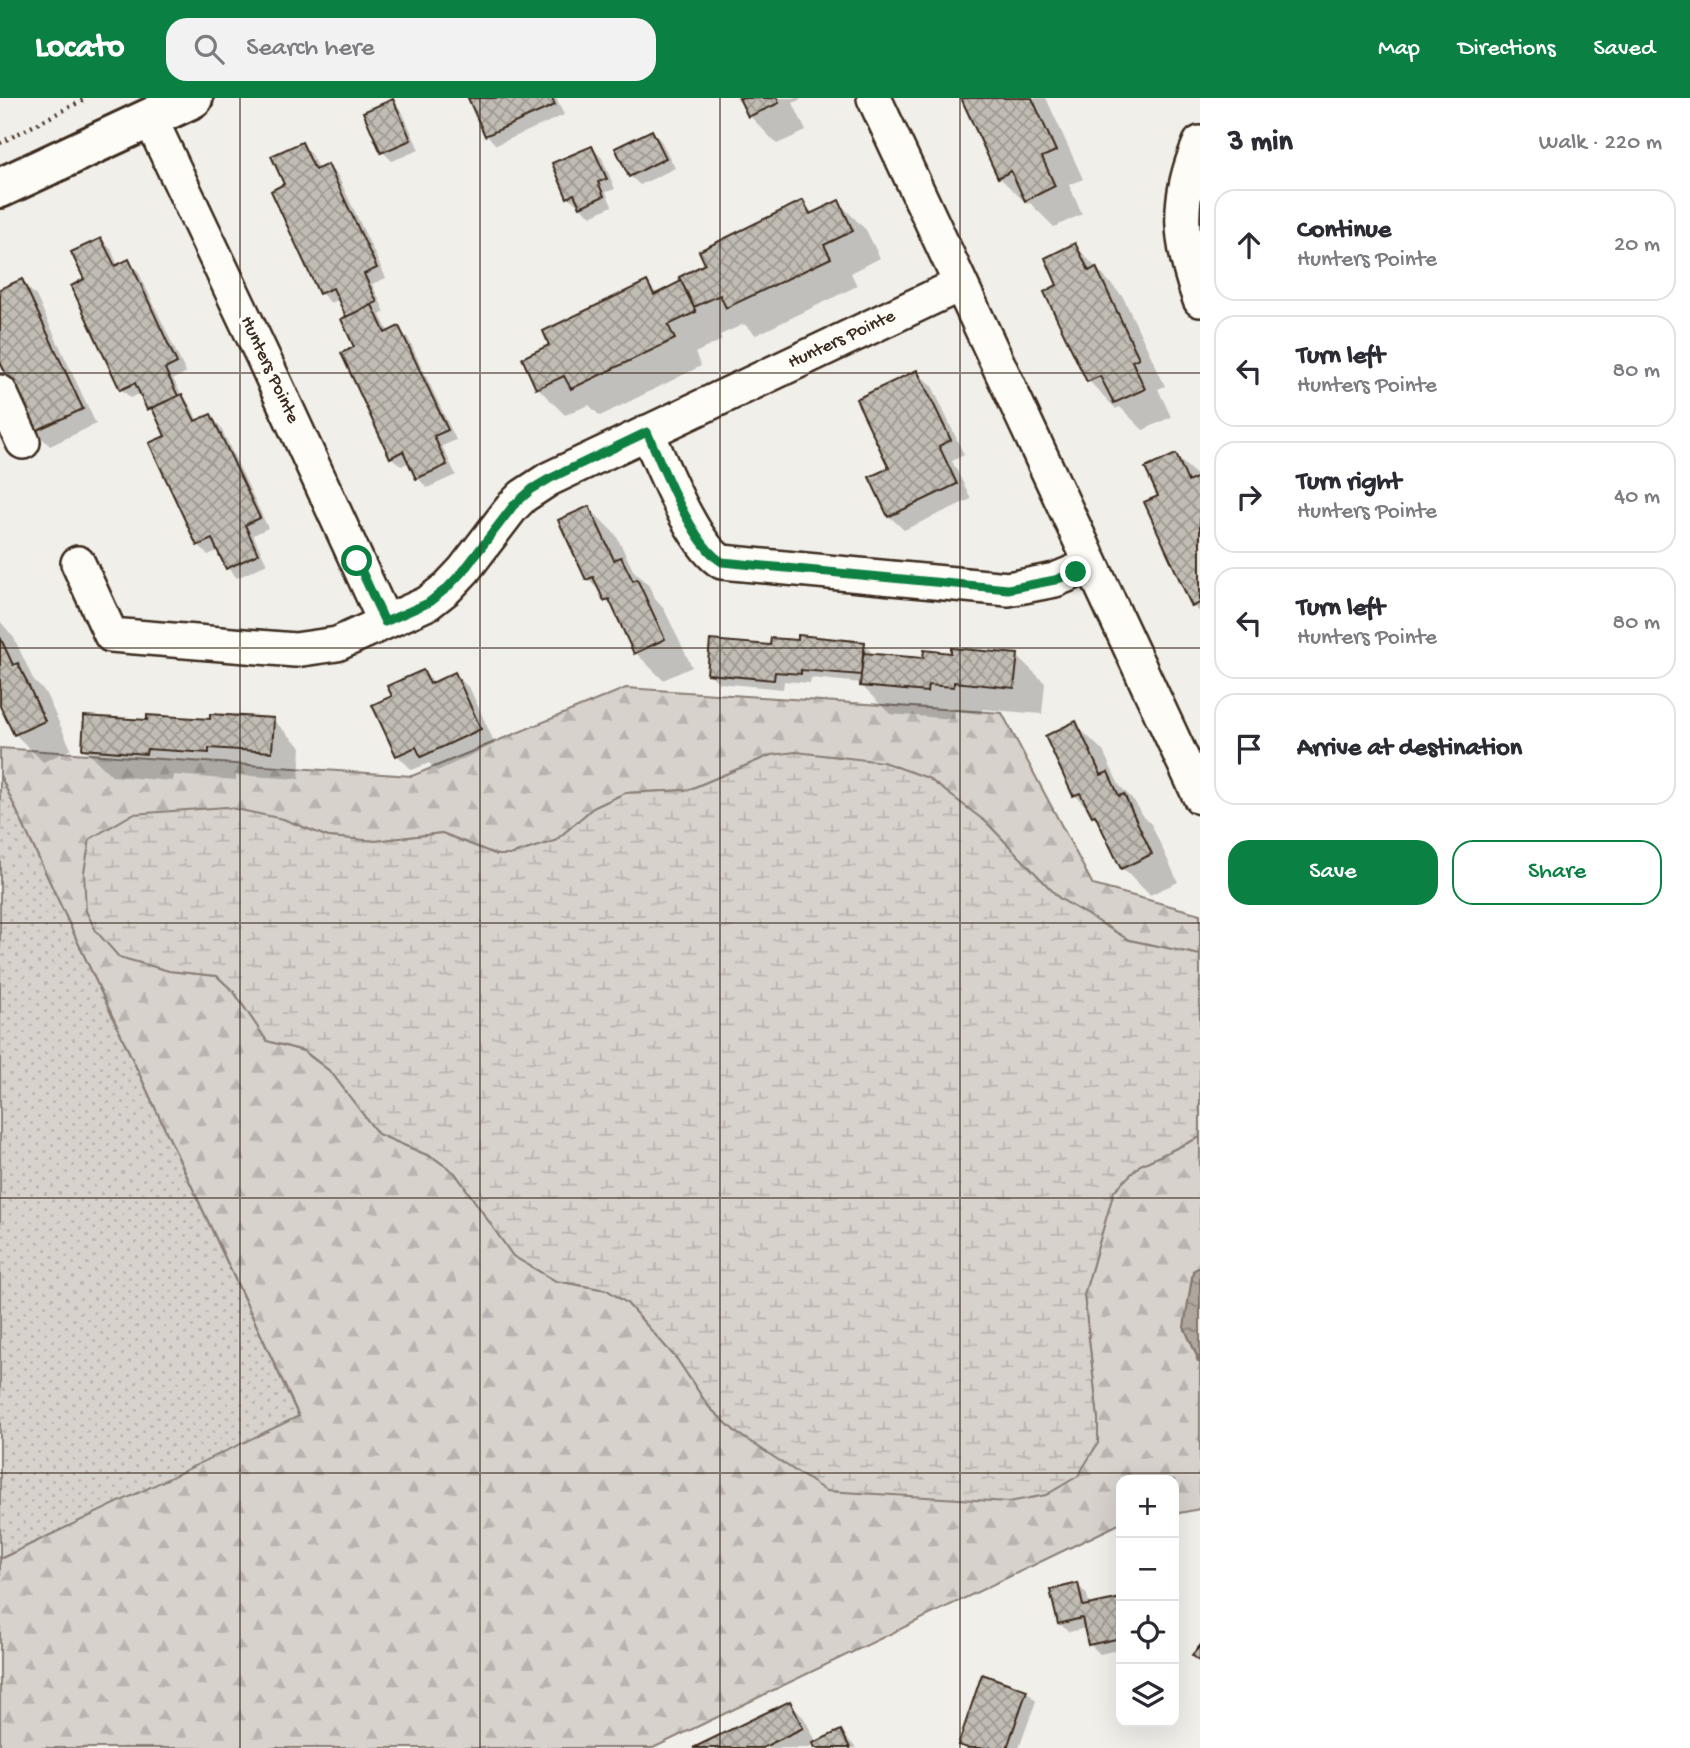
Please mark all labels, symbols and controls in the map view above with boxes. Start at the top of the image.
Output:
search box [166,18,656,81]
text: Locato [35,30,124,68]
icon: search [190,30,228,68]
text: Search here [246,34,374,65]
text: Map [1378,35,1420,64]
text: Directions [1458,35,1556,64]
text: Saved [1594,35,1655,64]
text: 3 min [1228,126,1293,161]
text: Walk · 220 m [1539,130,1662,157]
text: Continue [1297,216,1391,247]
icon: ahead [1230,226,1268,264]
text: 20 m [1614,232,1660,259]
text: Hunters Pointe [1297,247,1437,274]
street label: Hunters Pointe [785,305,899,375]
street label: Hunters Pointe [234,313,304,427]
text: Turn left [1297,342,1385,373]
icon: left [1230,352,1268,390]
text: 80 m [1613,358,1660,385]
text: Hunters Pointe [1297,373,1437,400]
text: Turn right [1297,468,1401,499]
icon: right [1230,478,1268,516]
text: 40 m [1614,484,1660,511]
text: Hunters Pointe [1297,499,1437,526]
route start [341,545,372,576]
route end [1060,556,1091,587]
text: Turn left [1297,594,1385,625]
icon: left [1230,604,1268,642]
text: 80 m [1613,610,1660,637]
text: Hunters Pointe [1297,625,1437,652]
icon: arrive [1230,730,1268,768]
text: Arrive at destination [1297,734,1522,765]
button: Save [1228,840,1438,905]
button: Share [1452,840,1662,905]
map controls [1116,1475,1179,1727]
button: + [1116,1475,1179,1538]
button: − [1116,1538,1179,1601]
button: locate [1116,1601,1179,1664]
button: layers [1116,1664,1179,1727]

